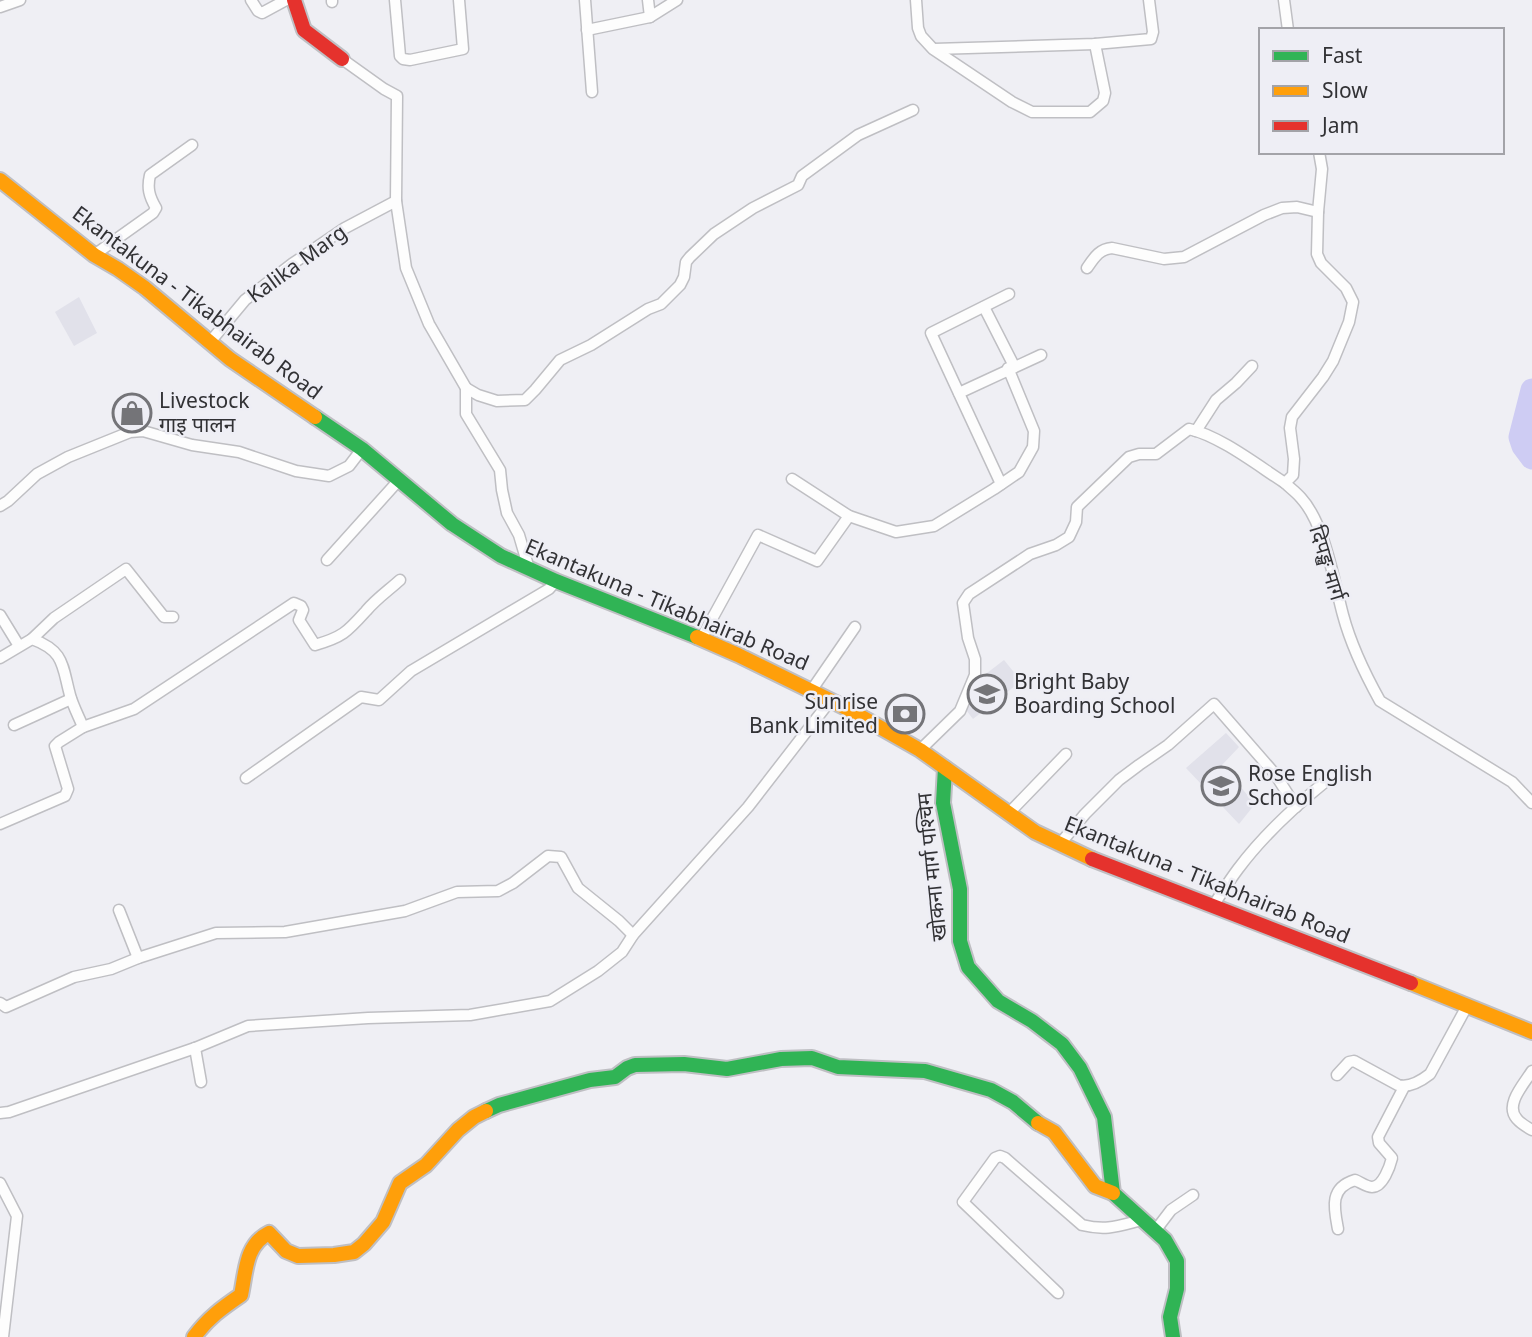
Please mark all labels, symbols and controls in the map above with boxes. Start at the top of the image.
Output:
legend [1259,28,1504,154]
text: Fast [1322,41,1363,69]
text: Slow [1322,76,1368,104]
text: Jam [1320,111,1359,139]
street label: Ekantakuna - Tikabhairab Road [67,199,328,405]
street label: Kalika Marg [241,218,352,309]
place label: Livestock गाइ पालन [159,386,250,438]
shop icon: Livestock गाइ पालन [111,392,153,434]
street label: दिपङ्ख मार्ग [1303,522,1353,605]
street label: Ekantakuna - Tikabhairab Road [521,531,814,677]
place label: Bright Baby Boarding School [1014,667,1176,719]
school or university icon: Bright Baby Boarding School [966,673,1008,715]
place label: Sunrise Bank Limited [749,687,878,739]
bank icon: Sunrise Bank Limited [884,693,926,735]
place label: Rose English School [1248,759,1373,811]
school or university icon: Rose English School [1200,765,1242,807]
street label: खोकना मार्ग पश्चिम [909,791,953,943]
street label: Ekantakuna - Tikabhairab Road [1060,809,1354,949]

